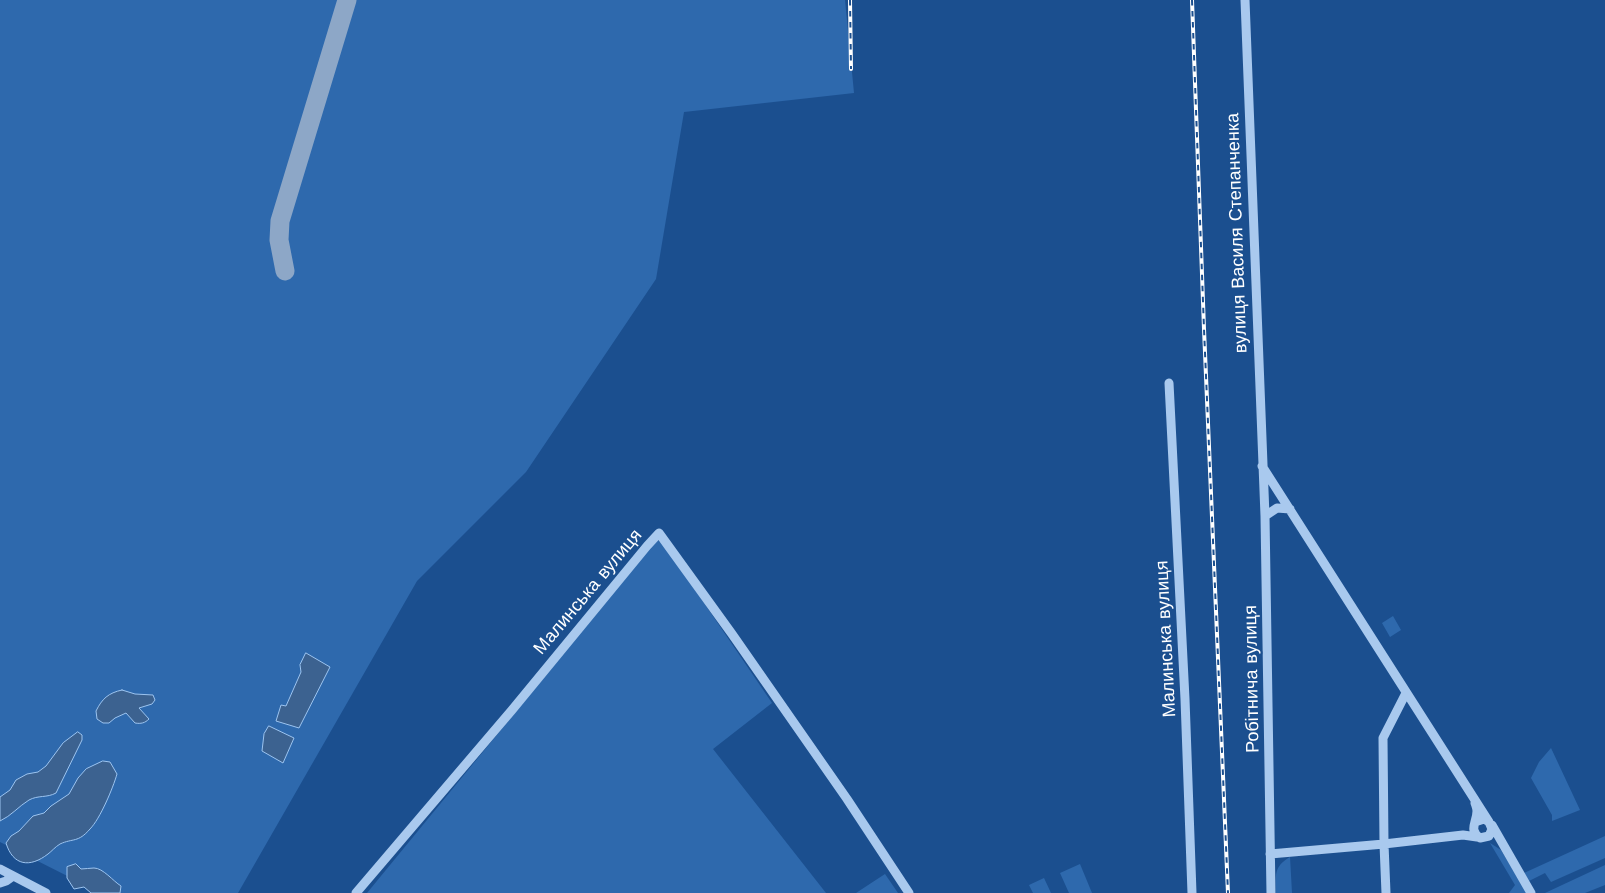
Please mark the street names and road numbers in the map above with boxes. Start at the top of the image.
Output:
street label: вулиця Василя Степанченка [1222,113,1252,353]
street label: Малинська вулиця [529,525,647,659]
street label: Малинська вулиця [1151,560,1181,718]
street label: Робітнича вулиця [1240,605,1264,753]

